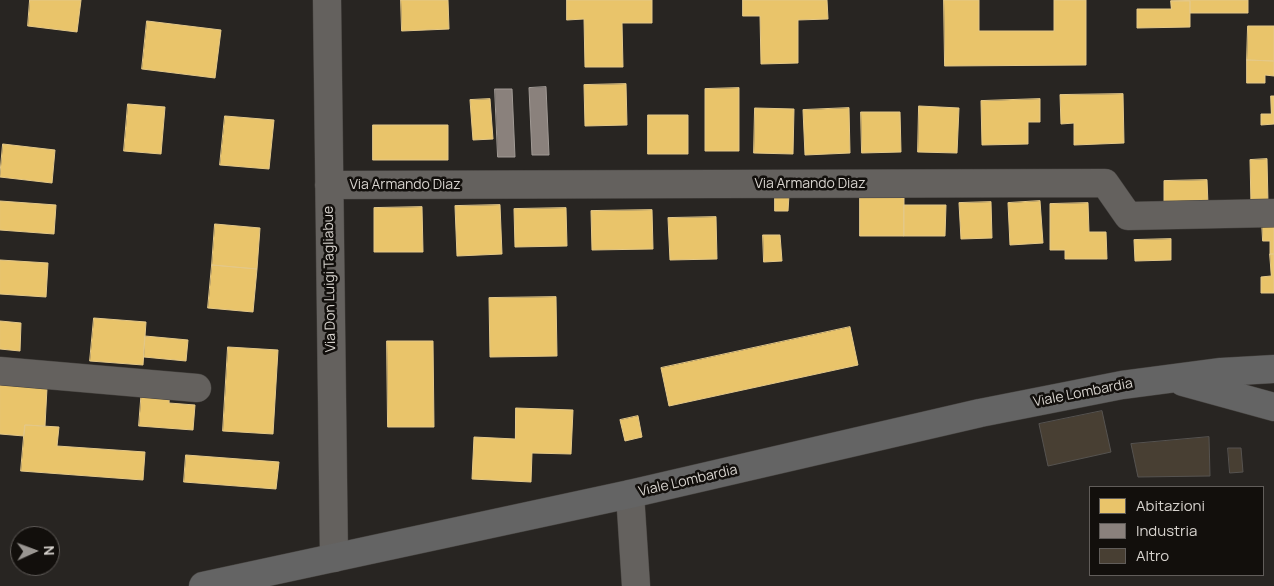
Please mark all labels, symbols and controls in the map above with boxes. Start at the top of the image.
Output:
street label: Via Armando Diaz [754,176,866,192]
street label: Via Armando Diaz [349,177,461,193]
street label: Via Don Luigi Tagliabue [320,206,340,352]
street label: Viale Lombardia [1032,375,1134,411]
street label: Viale Lombardia [637,461,739,501]
legend [1089,486,1264,576]
text: Abitazioni [1136,495,1205,516]
text: Industria [1136,520,1197,541]
north arrow [10,526,60,576]
text: N [40,545,59,556]
text: Altro [1136,545,1169,566]

